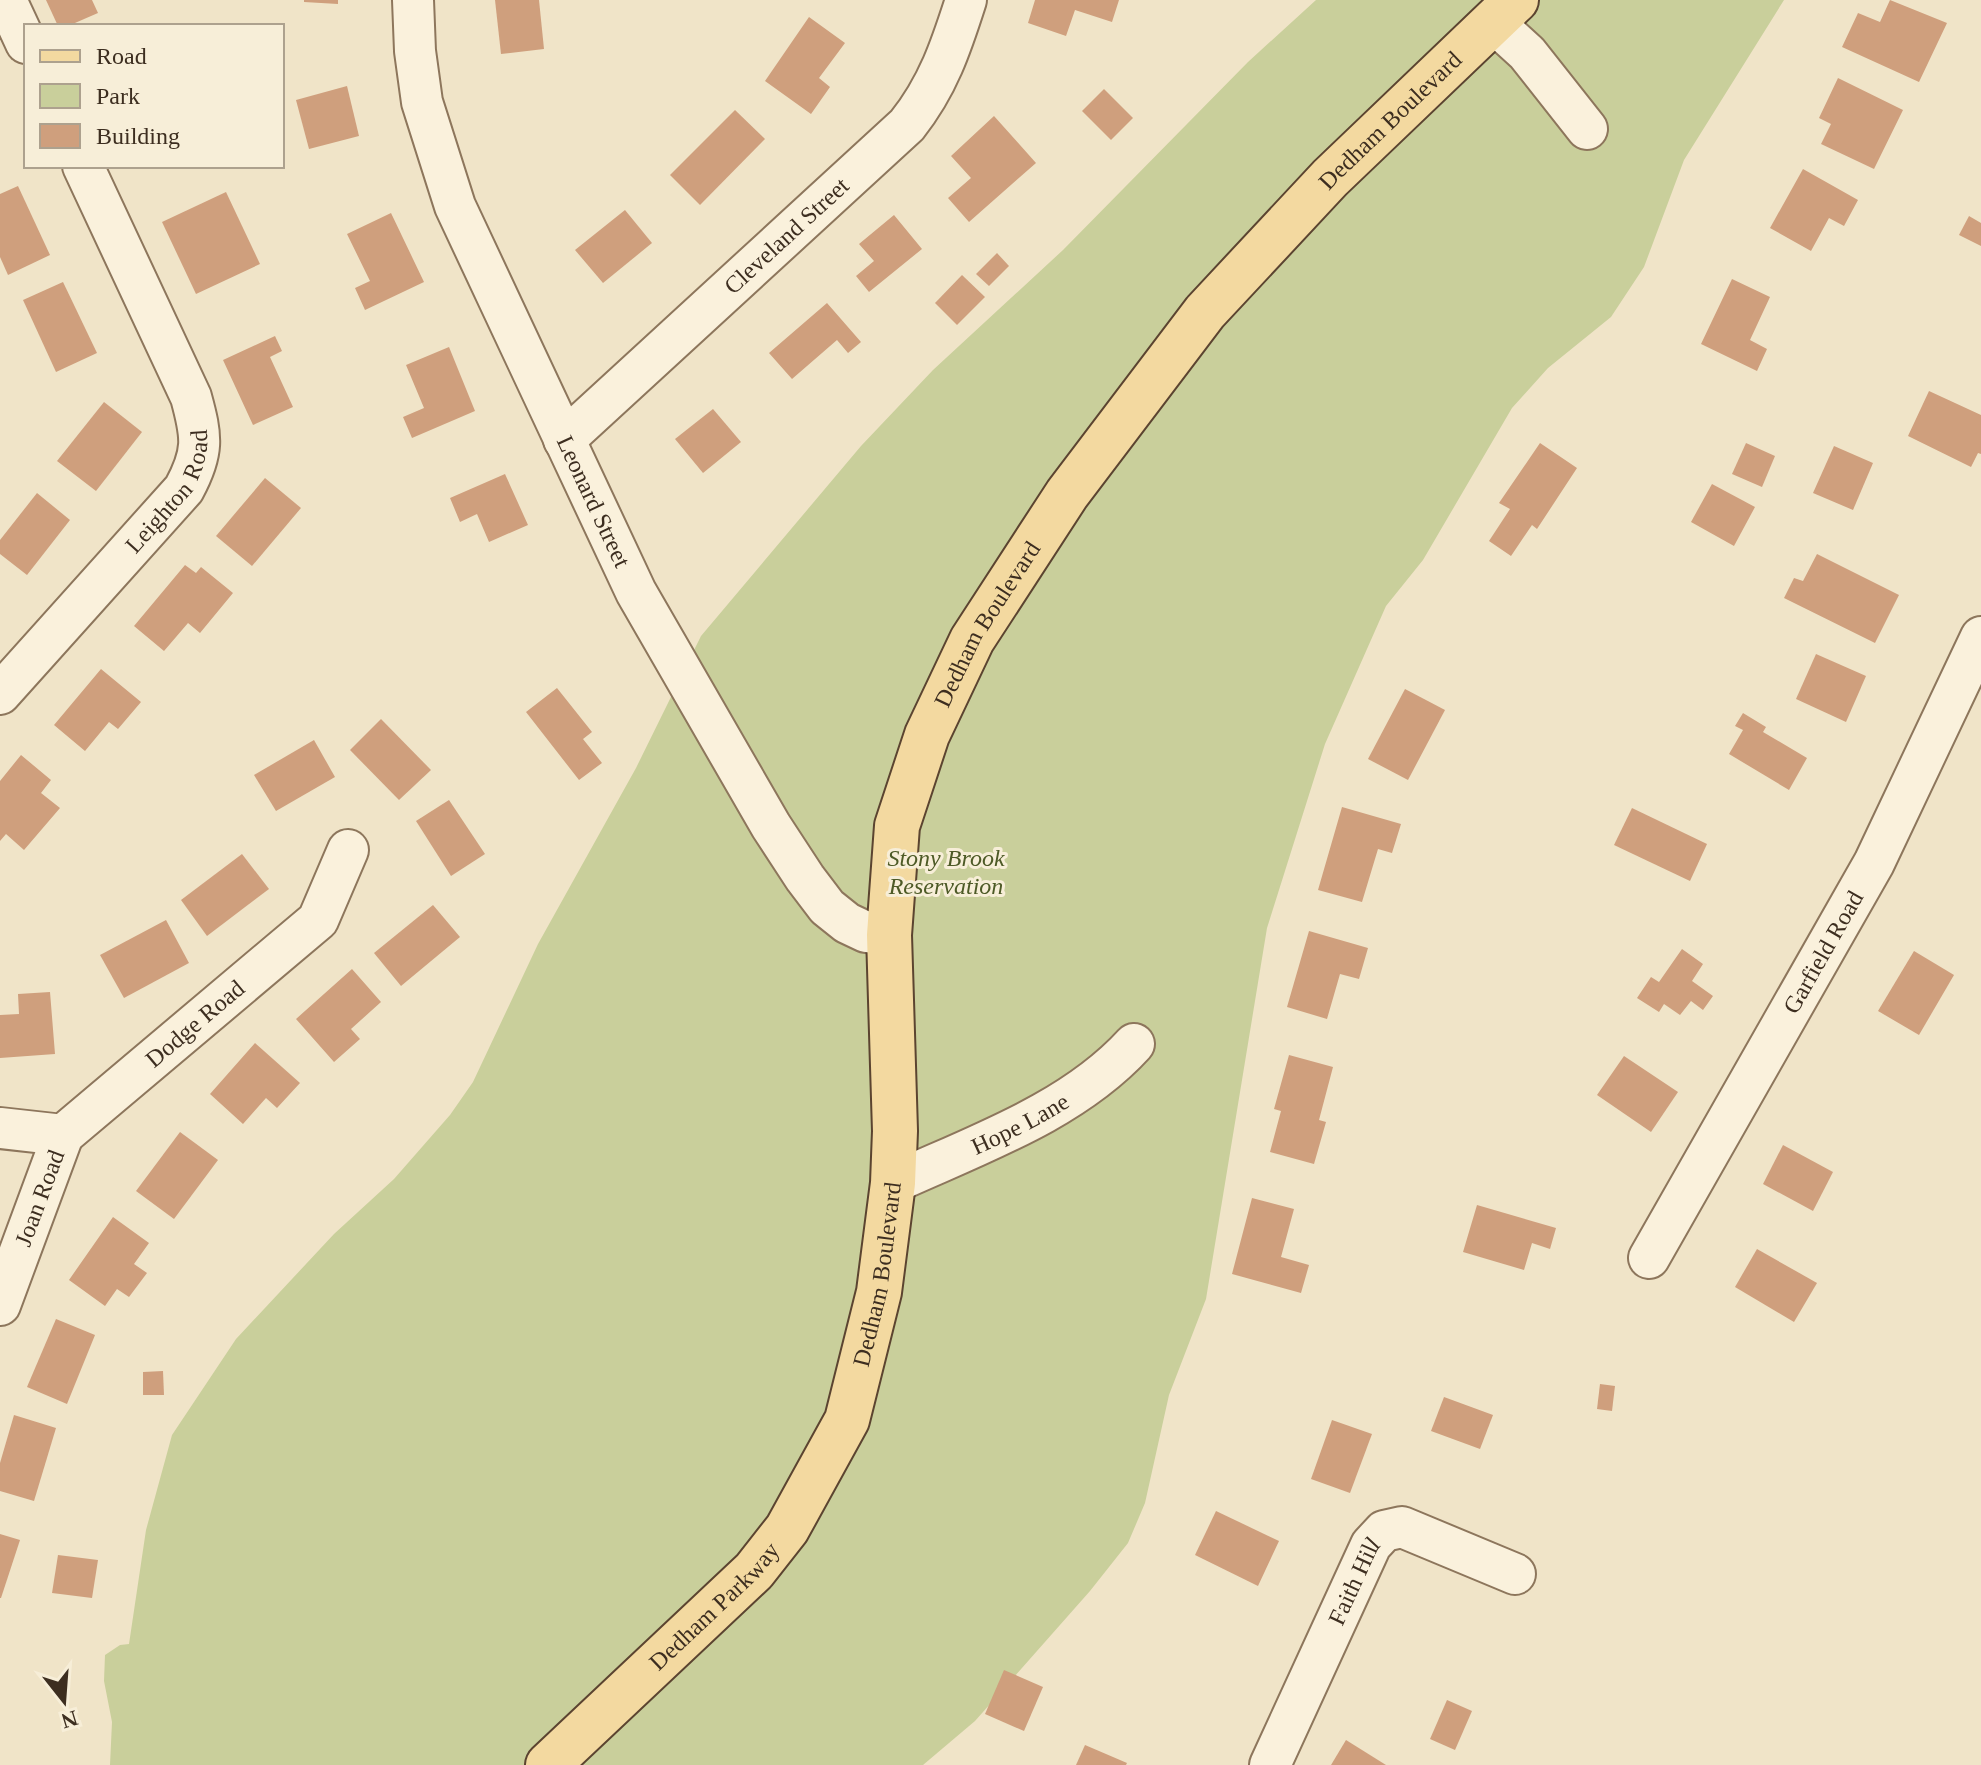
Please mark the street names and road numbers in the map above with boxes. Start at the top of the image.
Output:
street label: Dedham Boulevard [1313,46,1467,195]
street label: Cleveland Street [719,172,854,299]
street label: Leighton Road [120,429,212,558]
street label: Leonard Street [552,432,636,572]
street label: Dedham Boulevard [929,537,1045,711]
street label: Garfield Road [1778,886,1868,1018]
street label: Dodge Road [140,975,249,1073]
street label: Hope Lane [967,1088,1074,1160]
street label: Joan Road [10,1146,69,1250]
street label: Dedham Boulevard [848,1180,906,1369]
street label: Faith Hill [1323,1531,1385,1629]
street label: Dedham Parkway [644,1537,784,1676]

